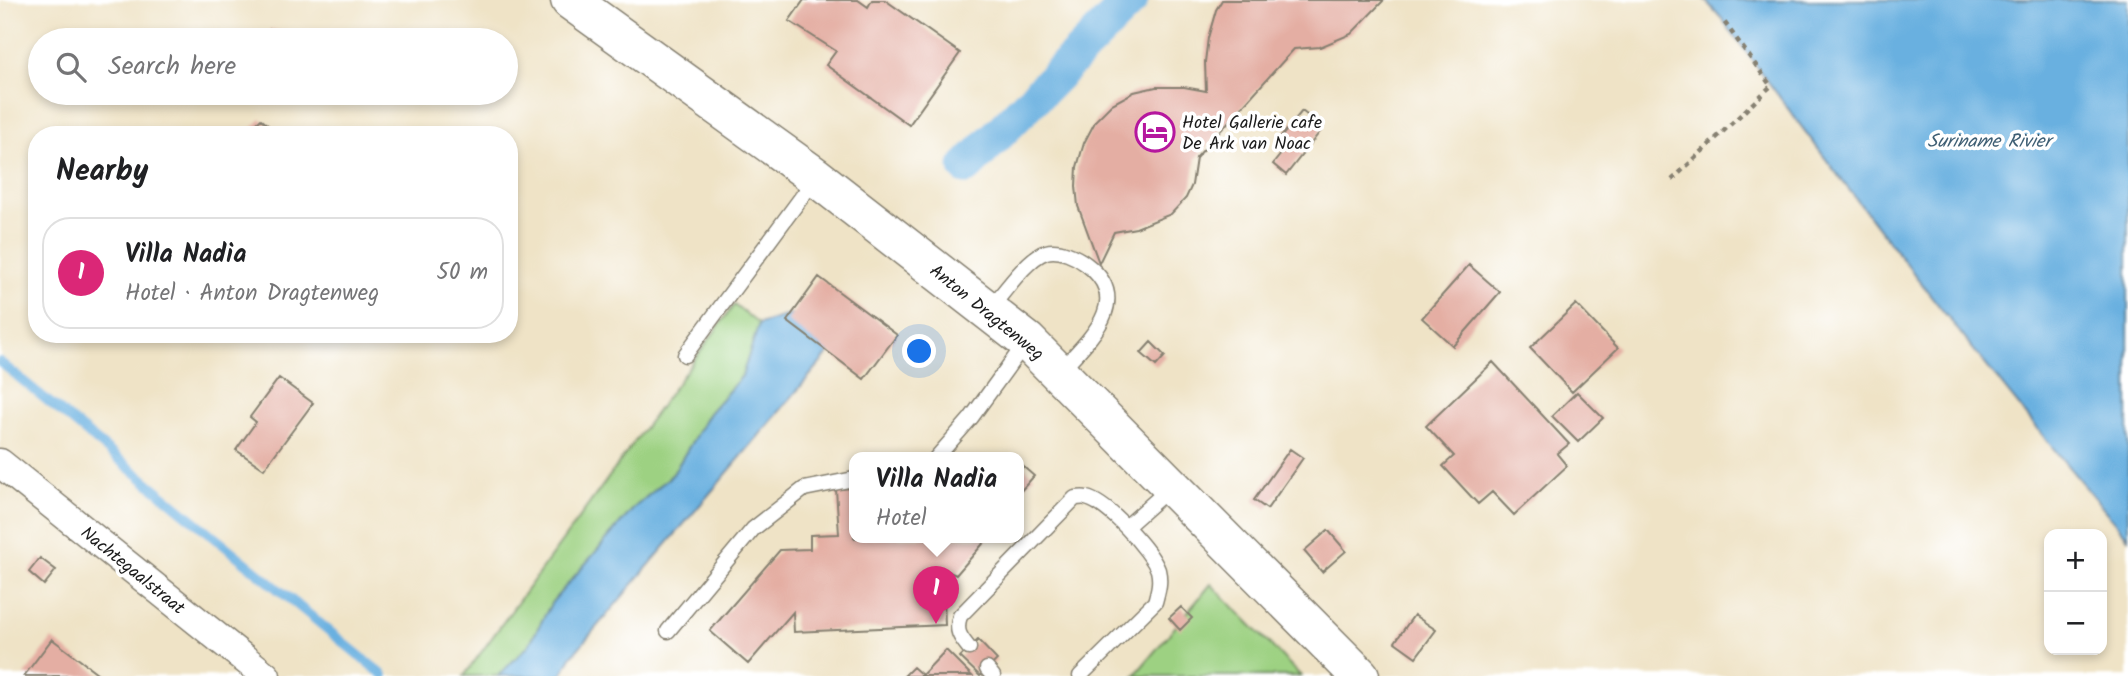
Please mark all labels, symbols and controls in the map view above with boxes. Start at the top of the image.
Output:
search box [28,28,518,105]
text: Search here [108,46,236,88]
icon: search [52,48,90,86]
place label: Hotel Gallerie cafe De Ark van Noac [1182,109,1322,159]
hotel icon: Hotel Gallerie cafe De Ark van Noac [1134,111,1176,153]
water label: Suriname Rivier [1927,127,2054,157]
text: Nearby [56,148,148,196]
text: Villa Nadia [125,234,246,276]
text: 1 [78,255,84,291]
text: 50 m [437,255,488,291]
street label: Anton Dragtenweg [922,258,1050,369]
text: Hotel · Anton Dragtenweg [125,276,379,312]
your location [902,334,936,368]
popup [849,452,1024,543]
text: Villa Nadia [876,459,997,501]
text: Hotel [876,501,927,537]
street label: Nachtegaalstraat [73,520,192,623]
map controls [2044,529,2107,655]
button: + [2044,529,2107,592]
pin: 1 [913,566,959,624]
button: − [2044,592,2107,655]

